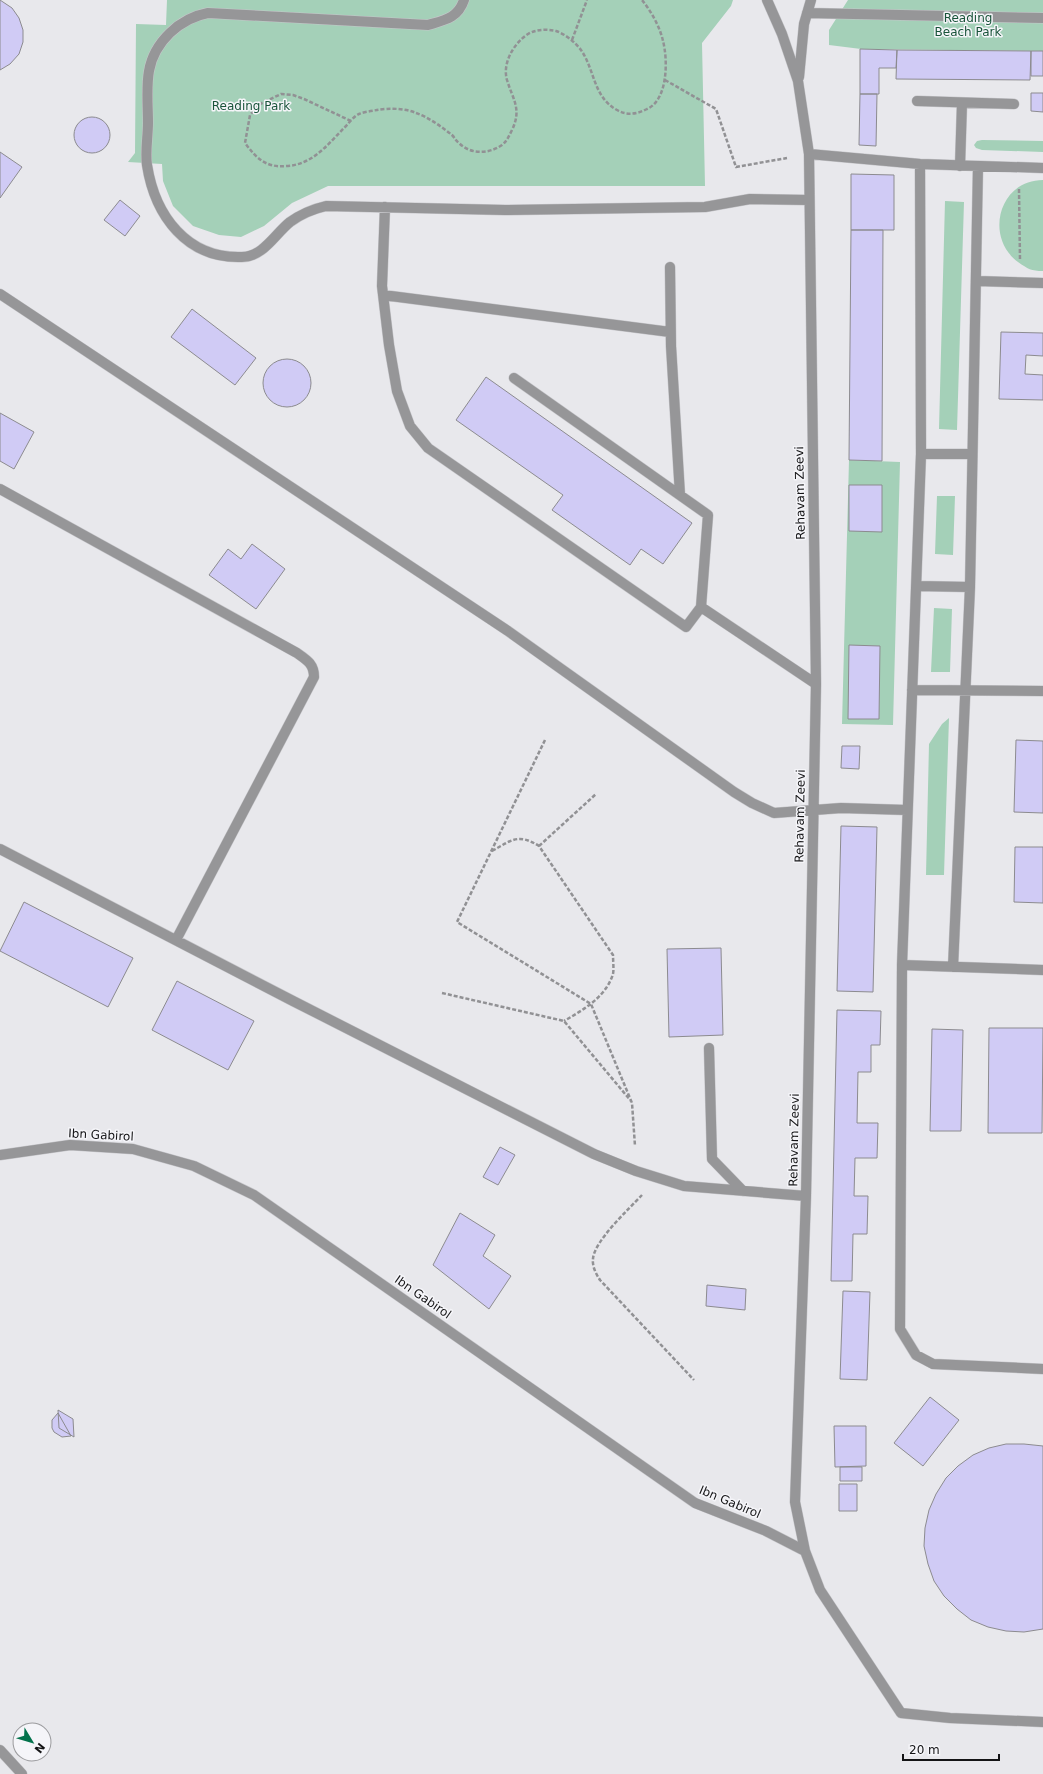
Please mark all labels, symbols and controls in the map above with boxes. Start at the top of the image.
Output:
park label: Reading Beach Park [935,11,1002,39]
park label: Reading Park [212,99,290,113]
street label: Rehavam Zeevi [792,446,808,540]
street label: Rehavam Zeevi [792,769,808,863]
street label: Rehavam Zeevi [786,1093,802,1187]
street label: Ibn Gabirol [68,1126,134,1144]
street label: Ibn Gabirol [392,1272,454,1322]
street label: Ibn Gabirol [697,1483,763,1521]
north arrow [12,1722,52,1762]
scale bar [903,1736,999,1762]
text: N [32,1740,47,1755]
text: 20 m [909,1743,940,1757]

